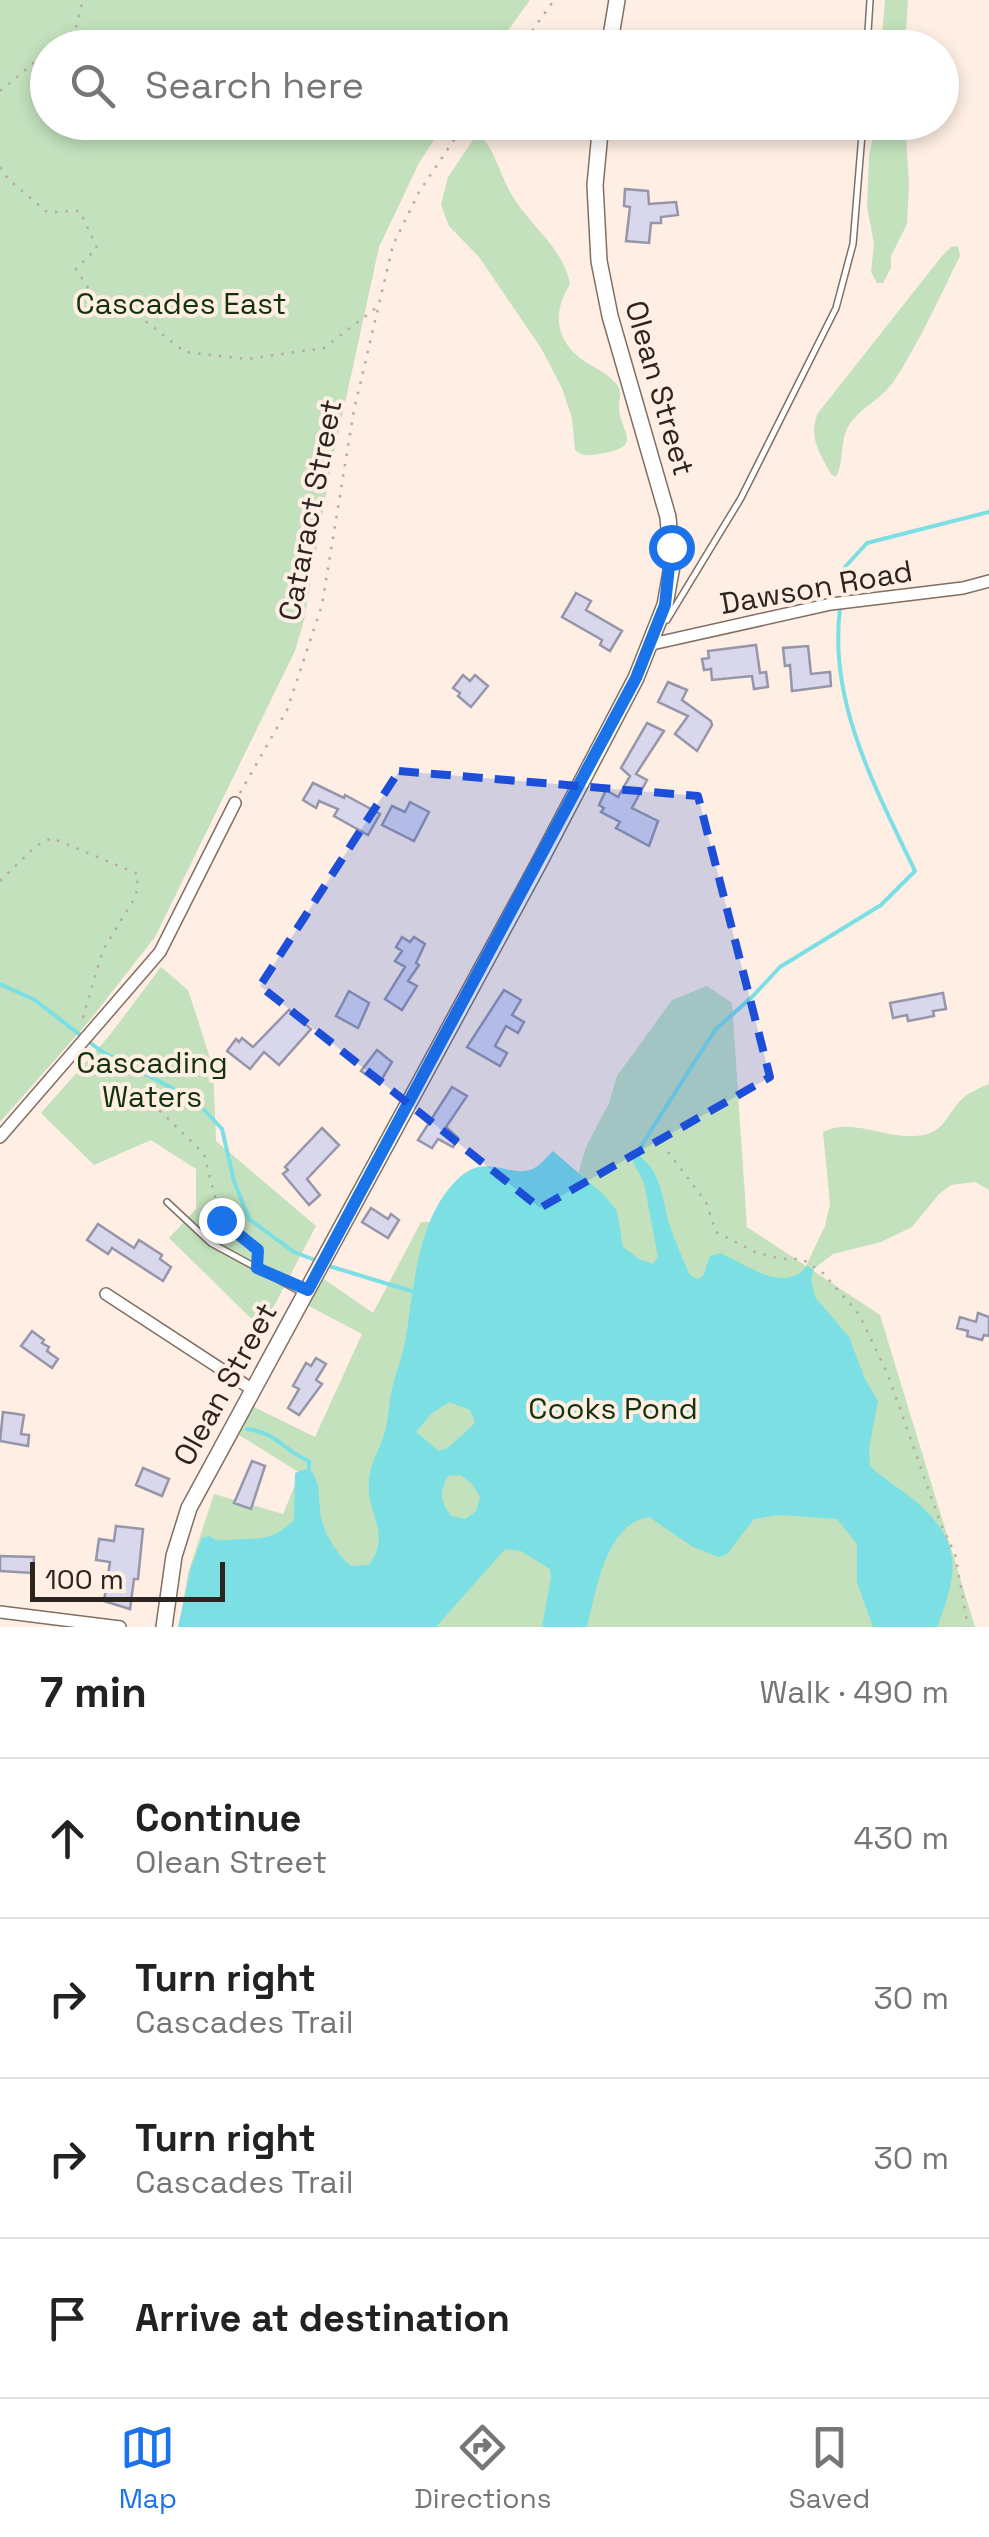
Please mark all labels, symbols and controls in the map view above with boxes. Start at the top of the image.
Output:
search box [30,30,959,140]
icon: search [65,58,120,113]
text: Search here [145,61,364,109]
park label: Cascades East [76,284,286,323]
street label: Olean Street [616,296,704,480]
street label: Cataract Street [269,396,351,624]
route start [649,525,695,571]
street label: Dawson Road [717,551,915,623]
park label: Cascading Waters [76,1043,228,1116]
route end [199,1198,245,1244]
street label: Olean Street [164,1296,286,1472]
park label: Cooks Pond [528,1389,698,1428]
scale bar [30,1557,225,1602]
text: 100 m [45,1561,124,1597]
text: 7 min [40,1666,147,1719]
text: Walk · 490 m [760,1672,949,1712]
text: Continue [135,1794,301,1842]
icon: ahead [40,1811,95,1866]
text: 430 m [853,1818,949,1858]
text: Olean Street [135,1842,327,1882]
text: Turn right [135,1954,316,2002]
icon: right [40,1971,95,2026]
text: 30 m [873,1978,949,2018]
text: Cascades Trail [135,2002,354,2042]
text: Turn right [135,2114,316,2162]
icon: right [40,2131,95,2186]
text: 30 m [873,2138,949,2178]
text: Cascades Trail [135,2162,354,2202]
icon: arrive [40,2291,95,2346]
text: Arrive at destination [135,2294,510,2342]
tab: Map [119,2420,177,2516]
tab: Directions [414,2420,551,2516]
tab: Saved [789,2420,870,2516]

